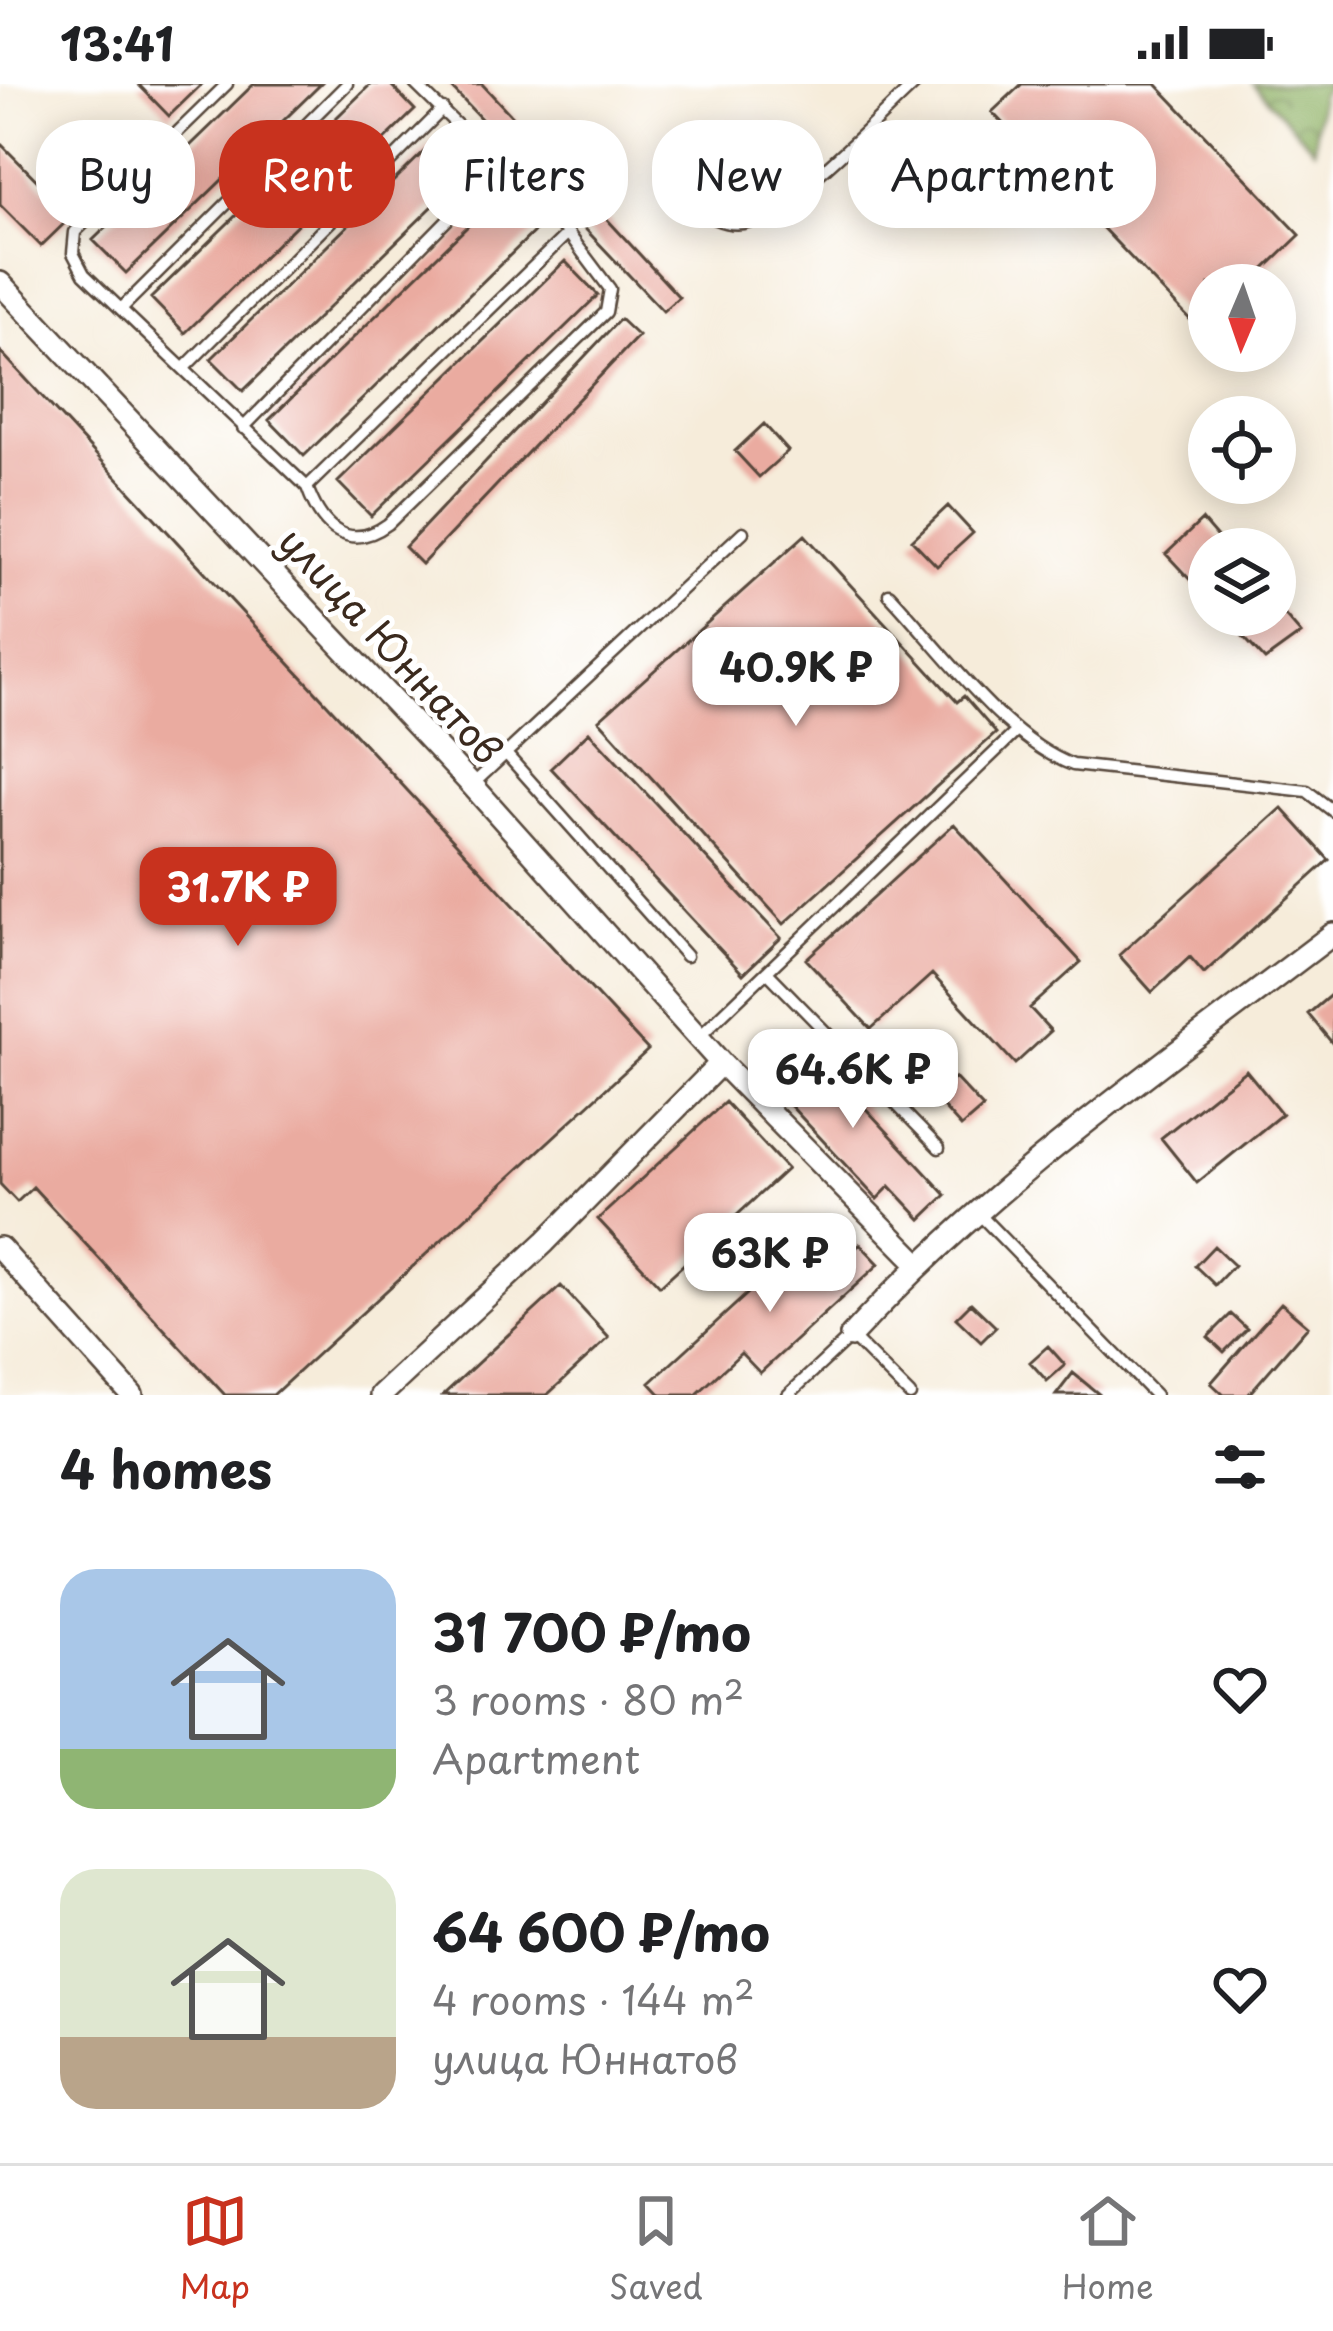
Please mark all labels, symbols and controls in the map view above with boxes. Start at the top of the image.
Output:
text: 13:41 [60,8,174,76]
chip: Buy [36,120,195,228]
chip: Rent [219,120,395,228]
chip: Filters [419,120,628,228]
chip: New [652,120,824,228]
chip: Apartment [848,120,1156,228]
north arrow [1188,264,1296,372]
map controls [1188,264,1296,636]
button: locate [1188,396,1296,504]
street label: улица Юннатов [266,512,518,776]
button: layers [1188,528,1296,636]
pin: 40.9K ₽ [685,627,907,729]
text: 40.9K ₽ [719,636,873,695]
pin: 31.7K ₽ [127,847,349,949]
text: 31.7K ₽ [167,856,309,915]
pin: 64.6K ₽ [742,1029,964,1131]
text: 64.6K ₽ [775,1038,931,1097]
pin: 63K ₽ [686,1213,854,1315]
text: 63K ₽ [711,1222,829,1281]
text: 4 homes [60,1429,272,1506]
icon: filters [1207,1434,1273,1500]
text: 31 700 ₽/mo [432,1592,751,1669]
icon: home [156,1617,300,1761]
icon: heart [1207,1656,1273,1722]
text: 3 rooms · 80 m² [432,1669,744,1728]
text: Apartment [432,1728,640,1787]
text: 64 600 ₽/mo [432,1892,770,1969]
icon: home [156,1917,300,2061]
icon: heart [1207,1956,1273,2022]
text: 4 rooms · 144 m² [432,1969,755,2028]
text: улица Юннатов [432,2028,738,2087]
tab: Map [180,2188,250,2310]
tab: Saved [609,2188,703,2310]
tab: Home [1062,2188,1153,2310]

